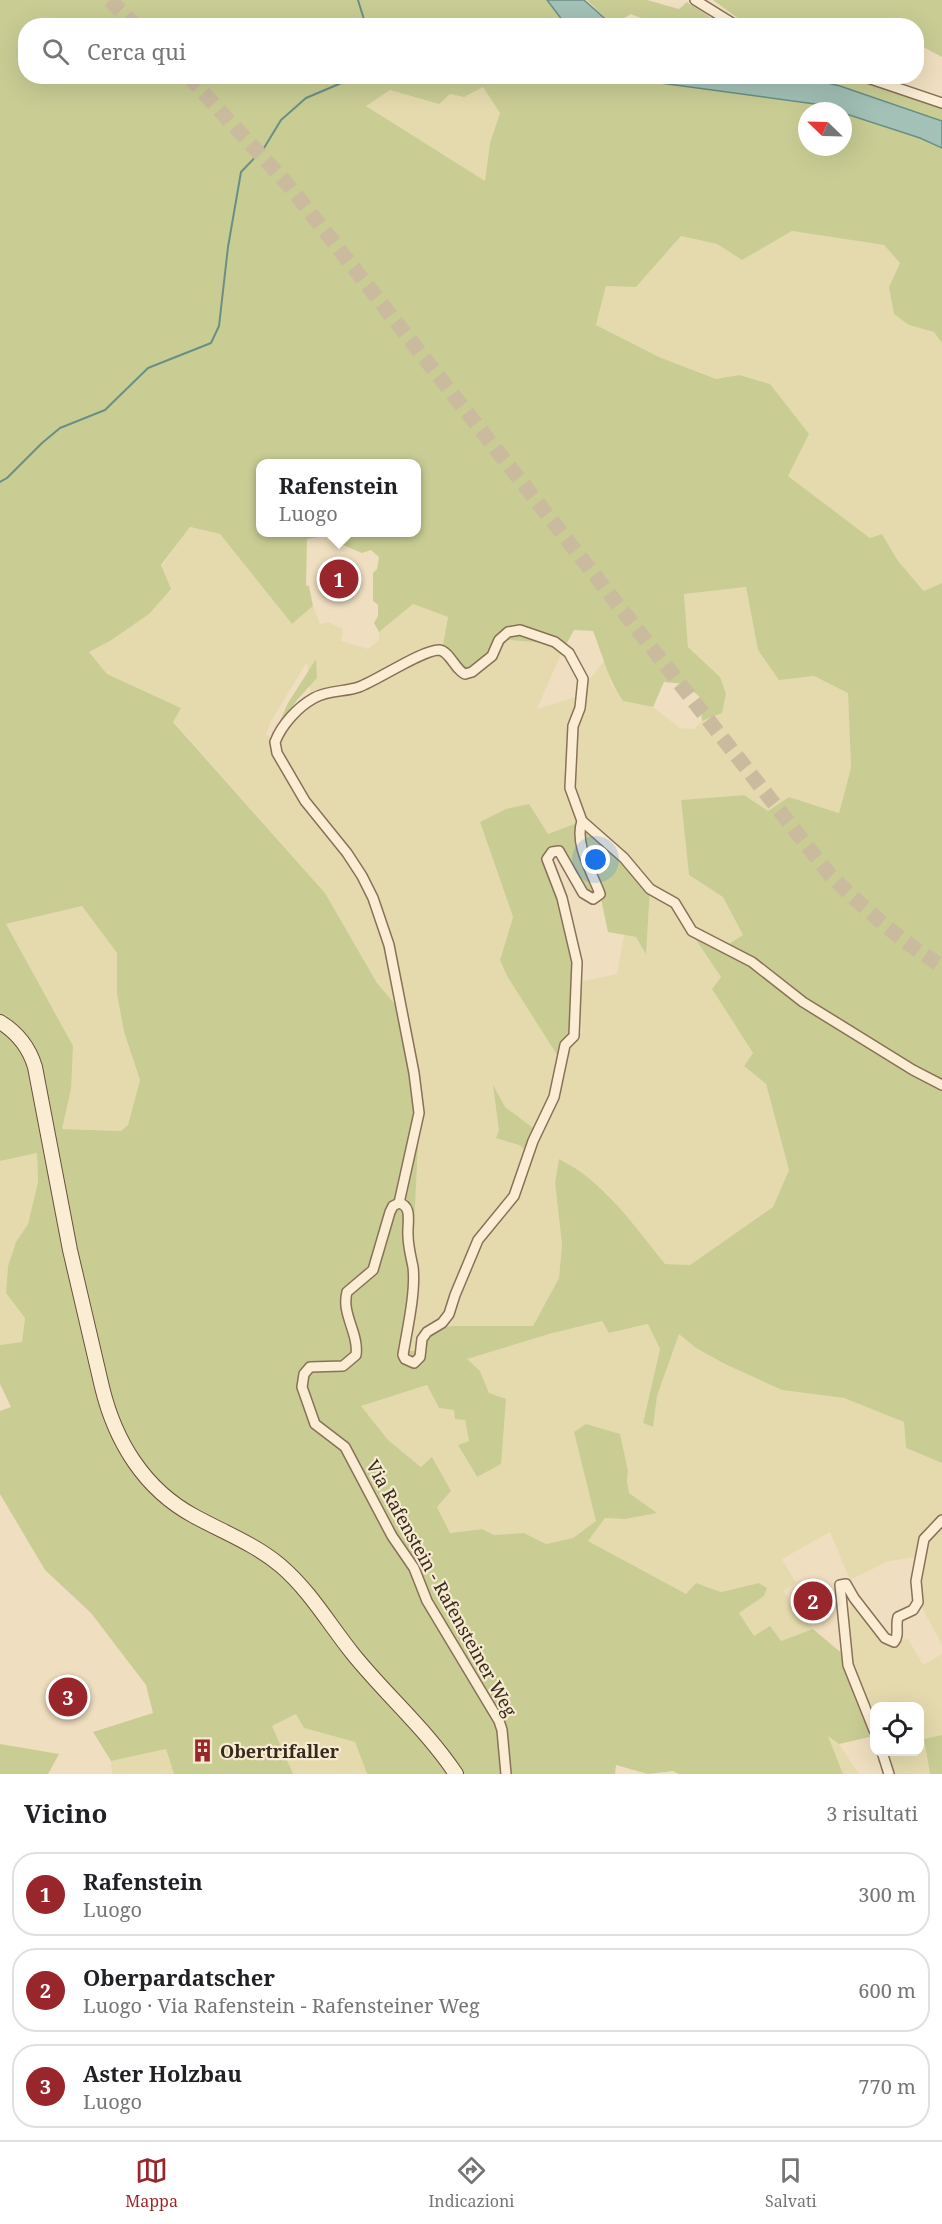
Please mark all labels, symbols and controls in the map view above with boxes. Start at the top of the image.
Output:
search box [18,18,924,84]
icon: search [39,35,72,68]
text: Cerca qui [87,36,186,66]
north arrow [798,102,852,156]
popup [256,459,421,537]
text: Rafenstein [279,470,398,500]
text: Luogo [279,500,338,527]
pin: 1 [320,556,358,602]
your location [581,845,610,874]
street label: Via Rafenstein - Rafensteiner Weg [361,1455,523,1721]
pin: 2 [794,1578,832,1624]
pin: 3 [48,1674,88,1720]
map controls [870,1702,924,1756]
button: locate [870,1702,924,1756]
building icon: Obertrifaller [189,1738,215,1764]
place label: Obertrifaller [220,1739,340,1763]
text: Vicino [24,1795,107,1831]
text: 3 risultati [826,1800,918,1827]
text: Rafenstein [83,1866,203,1896]
text: 1 [40,1881,51,1908]
text: 300 m [858,1881,916,1908]
text: Luogo [83,1896,142,1923]
text: Oberpardatscher [83,1962,275,1992]
text: 2 [40,1977,51,2004]
text: 600 m [858,1977,916,2004]
text: Luogo · Via Rafenstein - Rafensteiner Weg [83,1992,480,2019]
text: Aster Holzbau [83,2058,242,2088]
text: 3 [40,2073,51,2100]
text: 770 m [858,2073,916,2100]
text: Luogo [83,2088,142,2115]
tab: Mappa [125,2154,178,2212]
tab: Indicazioni [428,2154,514,2212]
tab: Salvati [765,2154,817,2212]

